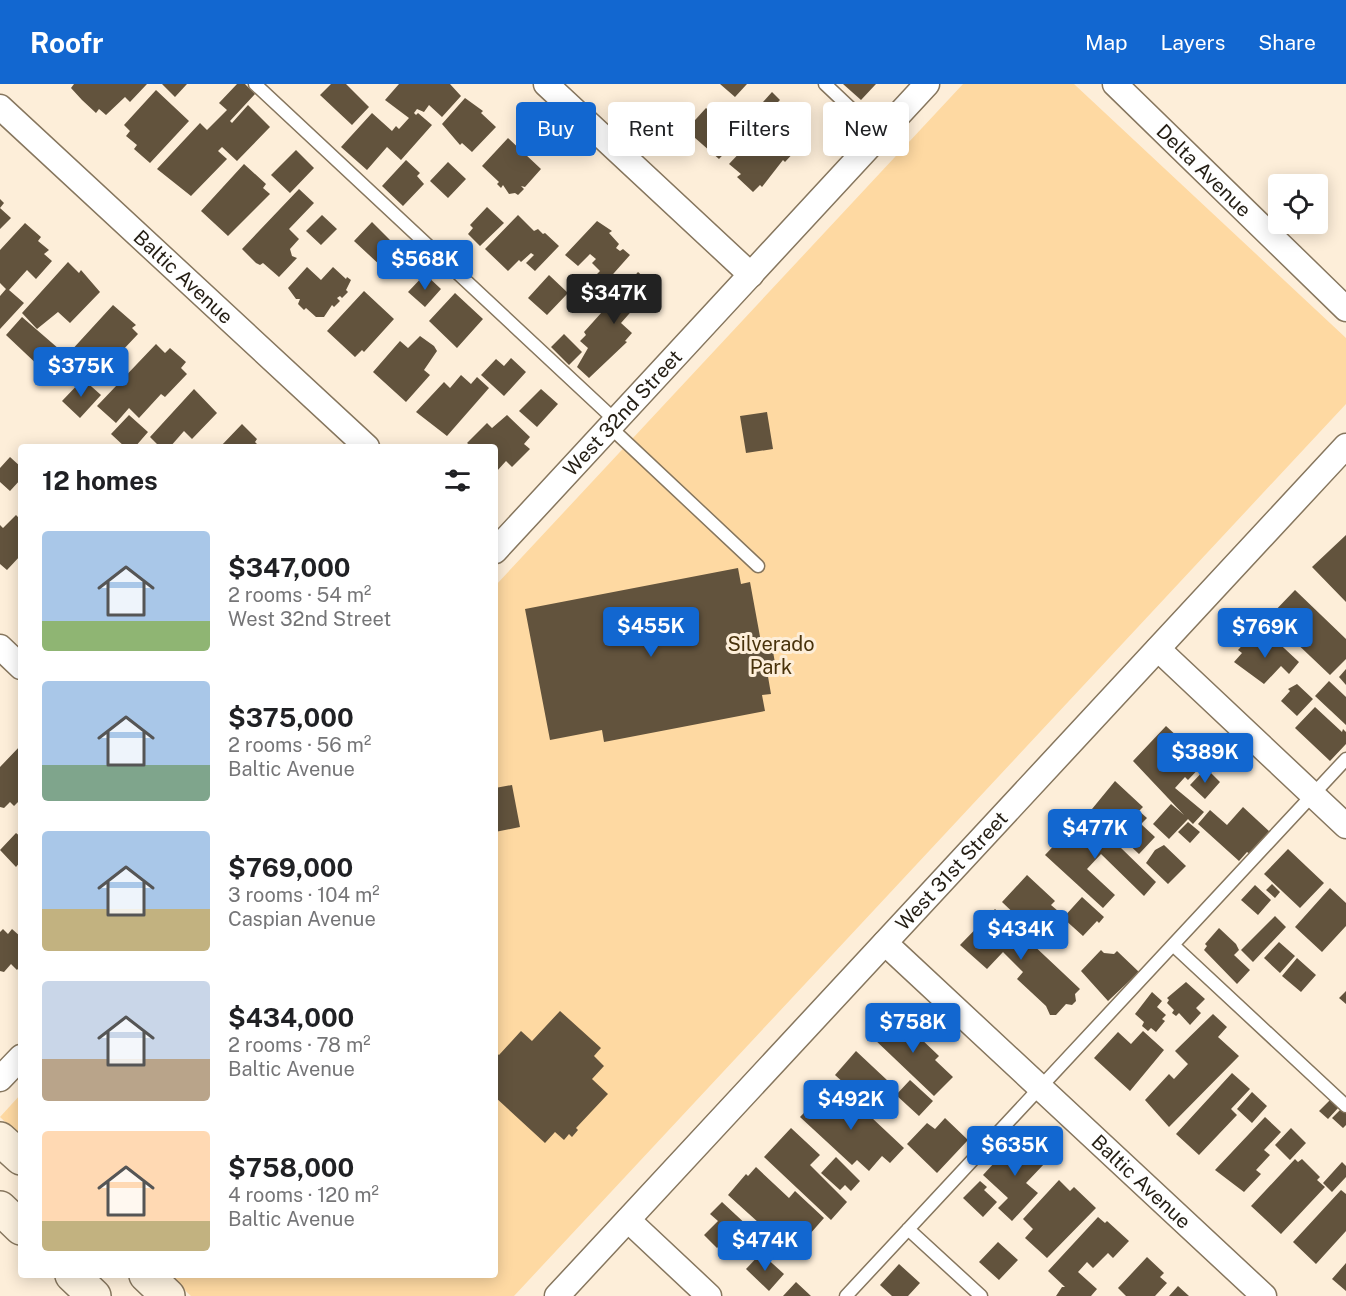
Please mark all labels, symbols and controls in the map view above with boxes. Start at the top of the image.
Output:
text: Roofr [30,26,103,59]
text: Map [1085,30,1128,55]
text: Layers [1161,30,1225,55]
text: Share [1258,30,1316,55]
chip: Buy [516,102,596,156]
chip: Rent [608,102,695,156]
chip: Filters [707,102,811,156]
chip: New [823,102,909,156]
street label: Delta Avenue [1151,119,1256,222]
map controls [1268,174,1328,234]
button: locate [1268,174,1328,234]
street label: Baltic Avenue [129,225,238,329]
pin: $568K [383,240,467,291]
text: $568K [391,247,459,271]
pin: $347K [572,274,656,325]
text: $347K [581,281,647,305]
street label: West 32nd Street [558,345,687,481]
pin: $375K [39,347,123,398]
text: $375K [48,354,114,378]
icon: filters [441,464,474,497]
text: 12 homes [42,465,158,496]
text: $347,000 [228,552,351,583]
icon: home [90,555,162,627]
text: 2 rooms · 54 m² [228,583,371,607]
text: West 32nd Street [228,607,391,631]
pin: $455K [609,607,693,658]
pin: $769K [1223,608,1307,659]
text: $455K [617,614,685,638]
text: $769K [1232,615,1298,639]
park label: Silverado Park [727,632,815,679]
text: $375,000 [228,702,354,733]
icon: home [90,705,162,777]
text: 2 rooms · 56 m² [228,733,371,757]
pin: $389K [1163,733,1247,784]
text: $389K [1171,740,1239,764]
text: Baltic Avenue [228,757,355,781]
street label: West 31st Street [890,806,1013,935]
pin: $477K [1053,809,1137,860]
text: $477K [1062,816,1128,840]
text: $769,000 [228,852,353,883]
icon: home [90,855,162,927]
text: 3 rooms · 104 m² [228,883,380,907]
text: Caspian Avenue [228,907,376,931]
pin: $434K [979,910,1063,961]
text: $434K [987,917,1055,941]
text: $434,000 [228,1002,354,1033]
pin: $758K [871,1003,955,1054]
icon: home [90,1005,162,1077]
text: $758K [879,1010,947,1034]
text: 2 rooms · 78 m² [228,1033,371,1057]
text: Baltic Avenue [228,1057,355,1081]
pin: $492K [809,1080,893,1131]
text: $492K [818,1087,884,1111]
pin: $635K [973,1126,1057,1177]
street label: Baltic Avenue [1087,1130,1196,1234]
text: $635K [981,1133,1049,1157]
text: $758,000 [228,1152,354,1183]
icon: home [90,1155,162,1227]
text: 4 rooms · 120 m² [228,1183,379,1207]
text: Baltic Avenue [228,1207,355,1231]
pin: $474K [723,1221,807,1272]
text: $474K [732,1228,798,1252]

